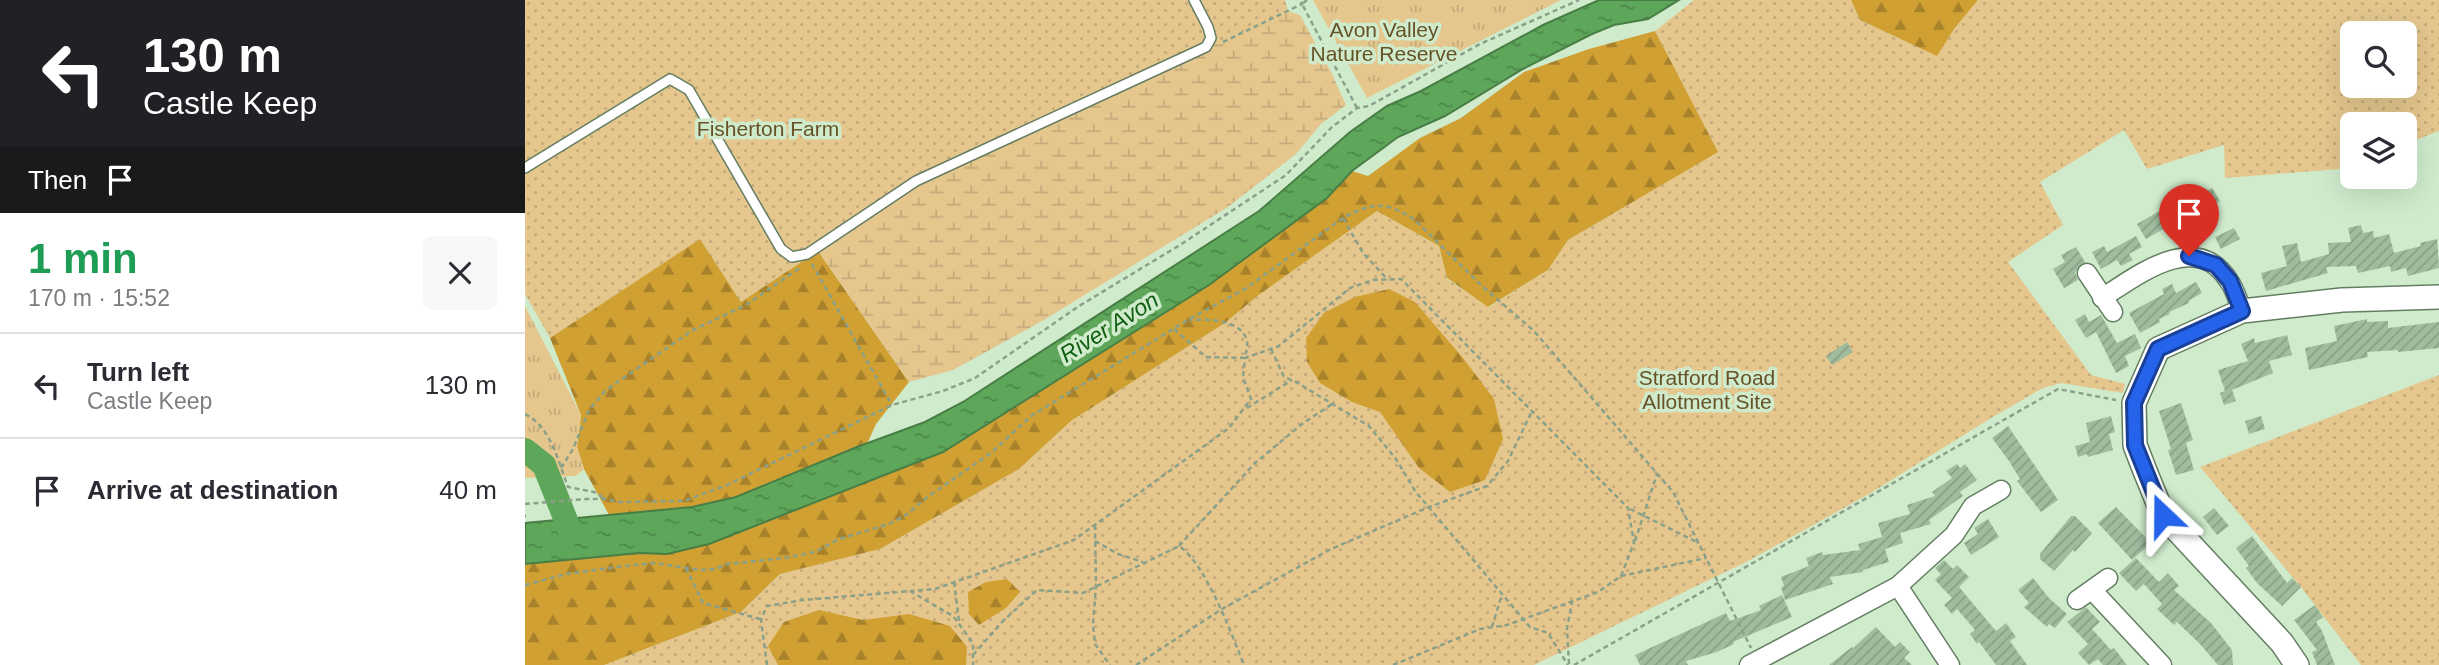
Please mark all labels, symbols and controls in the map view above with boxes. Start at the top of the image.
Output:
park label: Avon Valley Nature Reserve [1310,18,1458,65]
map controls [2340,21,2417,189]
button: search [2340,21,2417,98]
icon: left [28,28,119,119]
text: 130 m [143,28,282,82]
text: Castle Keep [143,85,317,121]
button: layers [2340,112,2417,189]
park label: Fisherton Farm [697,117,839,140]
icon: arrive [101,161,139,199]
text: Then [28,165,87,195]
pin [2159,184,2219,256]
icon: arrive [2170,195,2208,233]
text: 1 min [28,235,138,282]
button: close [423,236,497,310]
text: 170 m · 15:52 [28,285,170,311]
water label: River Avon [1055,287,1163,367]
text: Turn left [87,357,189,387]
park label: Stratford Road Allotment Site [1639,366,1775,413]
icon: left [28,367,66,405]
text: 130 m [425,370,497,400]
text: Castle Keep [87,388,212,414]
icon: arrive [28,472,66,510]
text: Arrive at destination [87,475,338,505]
text: 40 m [439,475,497,505]
position arrow [2126,478,2200,552]

